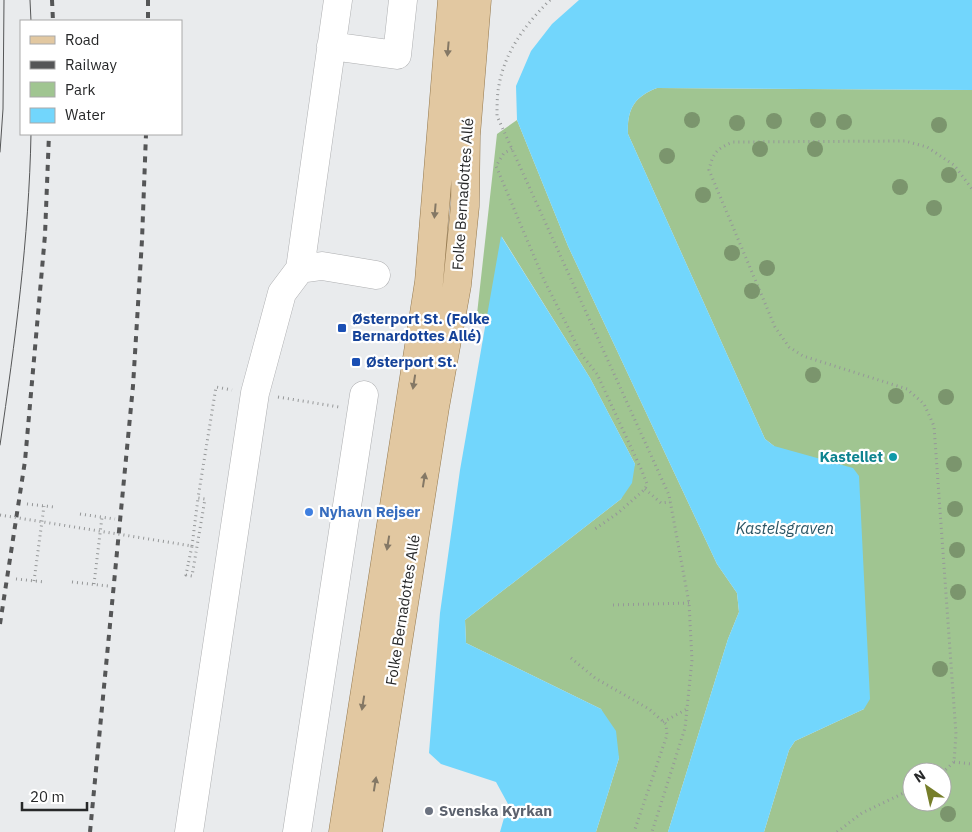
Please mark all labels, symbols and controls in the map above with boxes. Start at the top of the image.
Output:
legend [20,20,182,135]
text: Road [65,30,100,49]
one-way arrow [444,41,452,57]
text: Railway [65,55,118,74]
text: Park [65,80,95,99]
text: Water [65,105,106,124]
street label: Folke Bernadottes Allé [448,117,477,271]
one-way arrow [430,203,438,219]
place label: Østerport St. (Folke Bernardottes Allé) [352,309,490,345]
marker: Østerport St. (Folke Bernardottes Allé) [336,322,348,334]
place label: Østerport St. [366,352,457,371]
marker: Østerport St. [350,356,362,368]
one-way arrow [409,374,417,390]
place label: Kastellet [819,447,883,466]
marker: Kastellet [887,451,899,463]
one-way arrow [420,471,428,487]
place label: Nyhavn Rejser [319,502,420,521]
marker: Nyhavn Rejser [303,506,315,518]
water label: Kastelsgraven [736,518,834,538]
street label: Folke Bernadottes Allé [381,533,424,687]
one-way arrow [384,535,392,551]
one-way arrow [359,695,367,711]
north arrow [902,762,952,812]
text: N [910,766,929,787]
one-way arrow [372,775,380,791]
scale bar [22,780,88,812]
text: 20 m [30,787,65,806]
place label: Svenska Kyrkan [439,801,552,820]
marker: Svenska Kyrkan [423,805,435,817]

